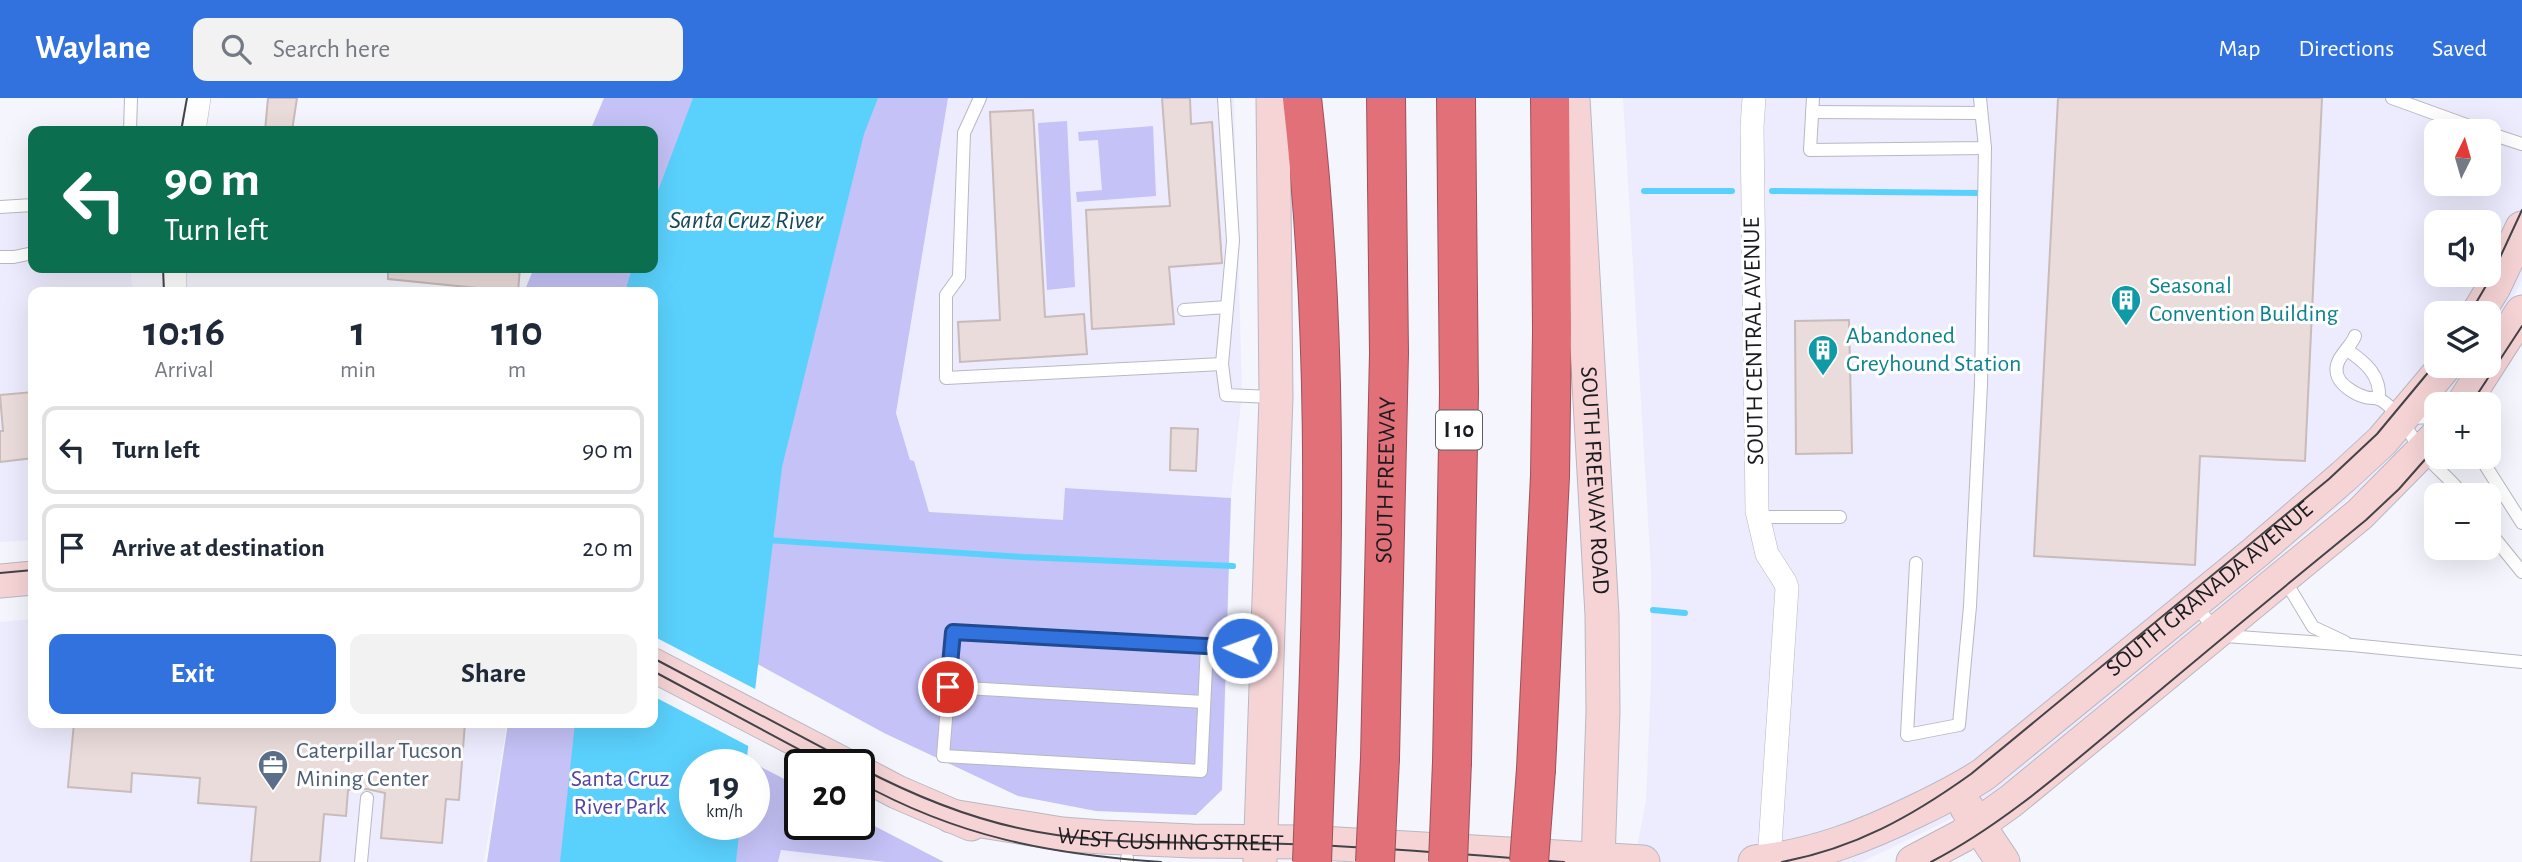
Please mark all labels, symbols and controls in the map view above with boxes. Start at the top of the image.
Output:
search box [193,18,683,81]
icon: search [217,30,255,68]
text: Waylane [35,32,151,65]
text: Search here [273,36,390,62]
text: Map [2218,37,2260,61]
text: Directions [2298,37,2394,61]
text: Saved [2432,37,2487,61]
north arrow [2424,119,2501,196]
map controls [2424,119,2501,560]
icon: left [49,154,140,245]
text: 90 m [164,156,260,205]
water label: Santa Cruz River [669,207,824,233]
button: sound [2424,210,2501,287]
text: Turn left [164,214,268,246]
street label: SOUTH CENTRAL AVENUE [1740,216,1768,465]
place label: Seasonal Convention Building [2149,274,2339,326]
building icon: Seasonal Convention Building [2109,283,2143,327]
button: layers [2424,301,2501,378]
text: 10:16 [143,311,225,353]
text: 1 [350,311,366,353]
text: 110 [491,311,543,353]
place label: Abandoned Greyhound Station [1846,324,2021,376]
building icon: Abandoned Greyhound Station [1806,333,1840,377]
text: Arrival [154,359,214,382]
text: min [340,359,376,382]
text: m [508,359,526,382]
street label: SOUTH FREEWAY ROAD [1576,366,1613,595]
button: + [2424,392,2501,469]
street label: SOUTH FREEWAY [1372,396,1400,564]
road number: I 10 [1436,410,1482,450]
icon: left [53,431,91,469]
text: Turn left [112,437,200,463]
text: 90 m [582,437,633,463]
button: − [2424,483,2501,560]
street label: SOUTH GRANADA AVENUE [2102,496,2318,681]
icon: arrive [53,529,91,567]
text: Arrive at destination [112,535,325,561]
text: 20 m [582,535,633,561]
position arrow [1205,611,1279,685]
button: Exit [49,634,336,714]
button: Share [350,634,637,714]
pin [918,657,978,717]
icon: arrive [929,668,967,706]
place label: Caterpillar Tucson Mining Center [296,739,462,791]
office icon: Caterpillar Tucson Mining Center [256,748,290,792]
speed limit sign: 20 [784,749,875,840]
park label: Santa Cruz River Park [571,767,669,819]
text: 19 [710,768,739,803]
text: km/h [706,803,743,821]
street label: WEST CUSHING STREET [1056,823,1284,856]

